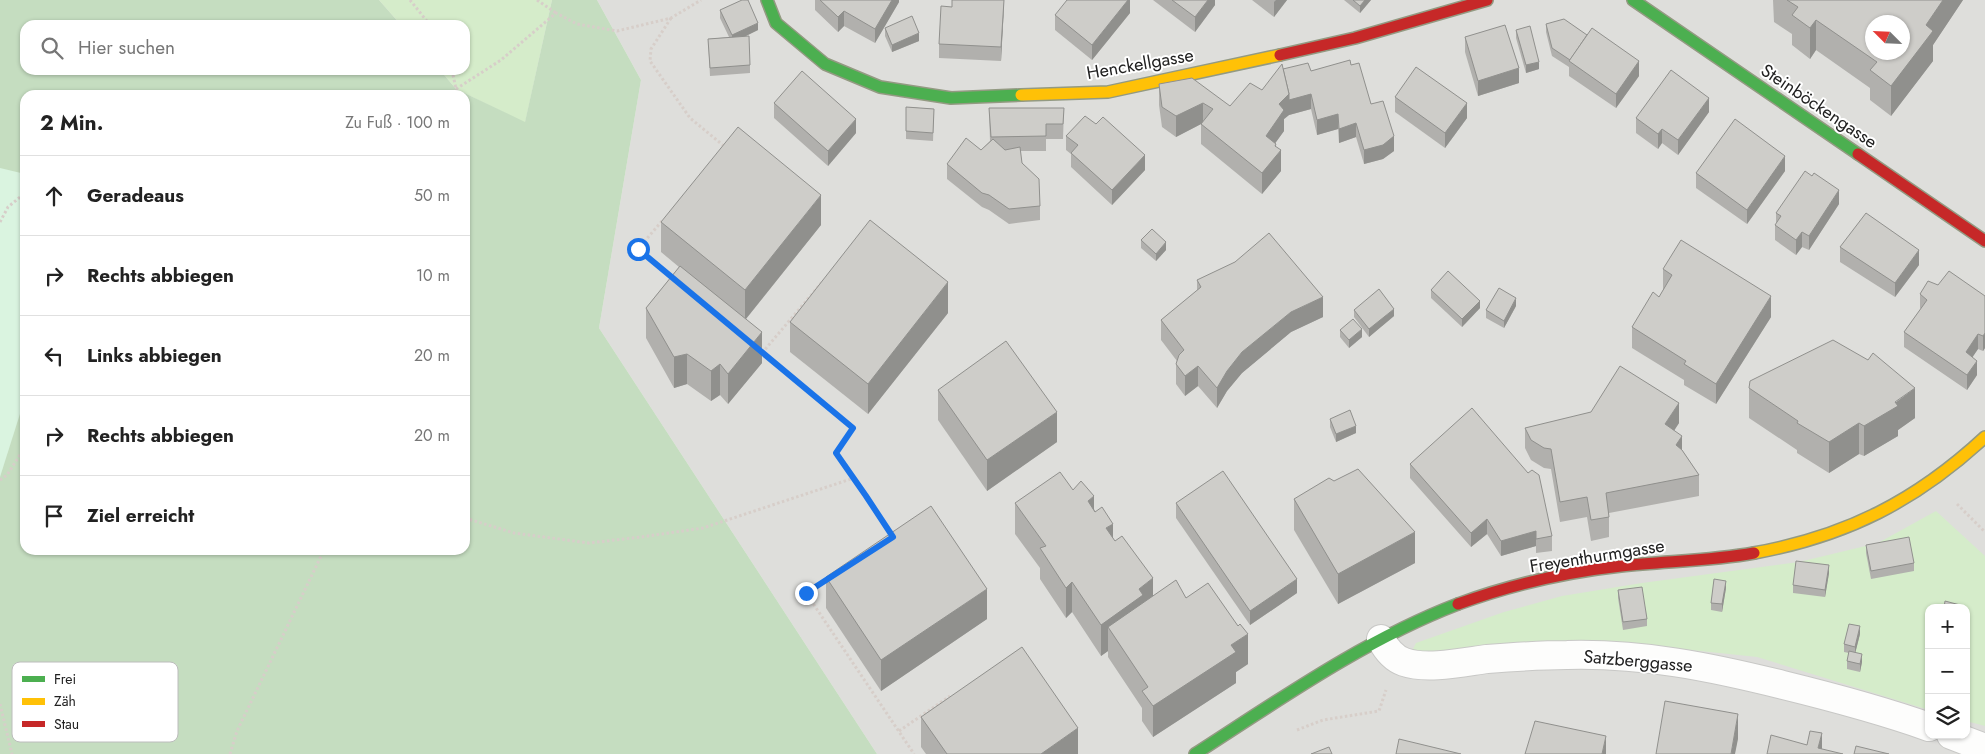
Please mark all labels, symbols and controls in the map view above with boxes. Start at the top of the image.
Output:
north arrow [1865,15,1910,60]
search box [20,20,470,75]
icon: search [38,34,66,62]
text: Hier suchen [78,34,175,61]
street label: Henckellgasse [1085,42,1195,86]
street label: Steinböckengasse [1756,57,1882,155]
text: 2 Min. [40,108,103,138]
text: Zu Fuß · 100 m [345,111,450,134]
icon: ahead [40,182,68,210]
text: Geradeaus [87,182,184,209]
text: 50 m [414,184,450,207]
route start [627,238,650,261]
icon: right [40,262,68,290]
text: Rechts abbiegen [87,262,234,289]
text: 10 m [416,264,450,287]
icon: left [40,342,68,370]
text: Links abbiegen [87,342,222,369]
text: 20 m [414,344,450,367]
icon: right [40,422,68,450]
text: Rechts abbiegen [87,422,234,449]
text: 20 m [414,424,450,447]
icon: arrive [40,502,68,530]
text: Ziel erreicht [87,502,194,529]
street label: Freyenthurmgasse [1528,533,1666,579]
route end [795,582,818,605]
map controls [1925,604,1970,739]
button: + [1925,604,1970,649]
street label: Satzberggasse [1582,643,1694,679]
button: − [1925,649,1970,694]
legend [12,662,178,742]
text: Frei [54,669,76,689]
text: Zäh [54,691,76,711]
button: layers [1925,694,1970,739]
text: Stau [54,714,79,734]

